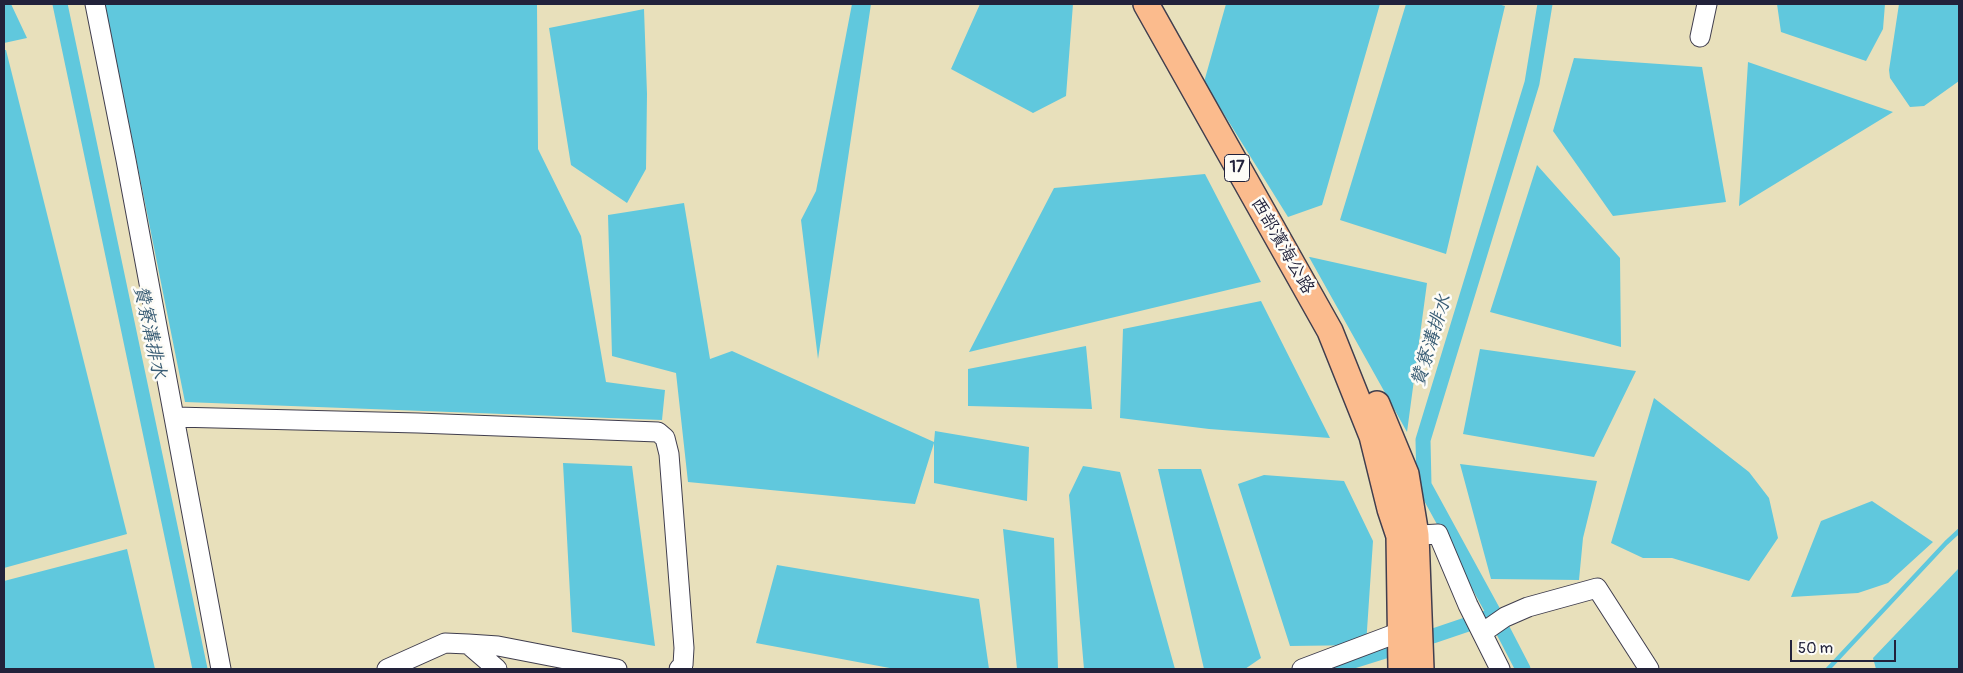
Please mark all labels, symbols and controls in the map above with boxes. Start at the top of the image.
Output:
road number: 17 [1224,154,1250,182]
street label: 西部濱海公路 [1246,194,1318,298]
water label: 贊寮溝排水 [128,283,170,381]
water label: 贊寮溝排水 [1407,292,1457,390]
scale bar [1793,630,1899,662]
text: 50 m [1798,639,1833,658]

